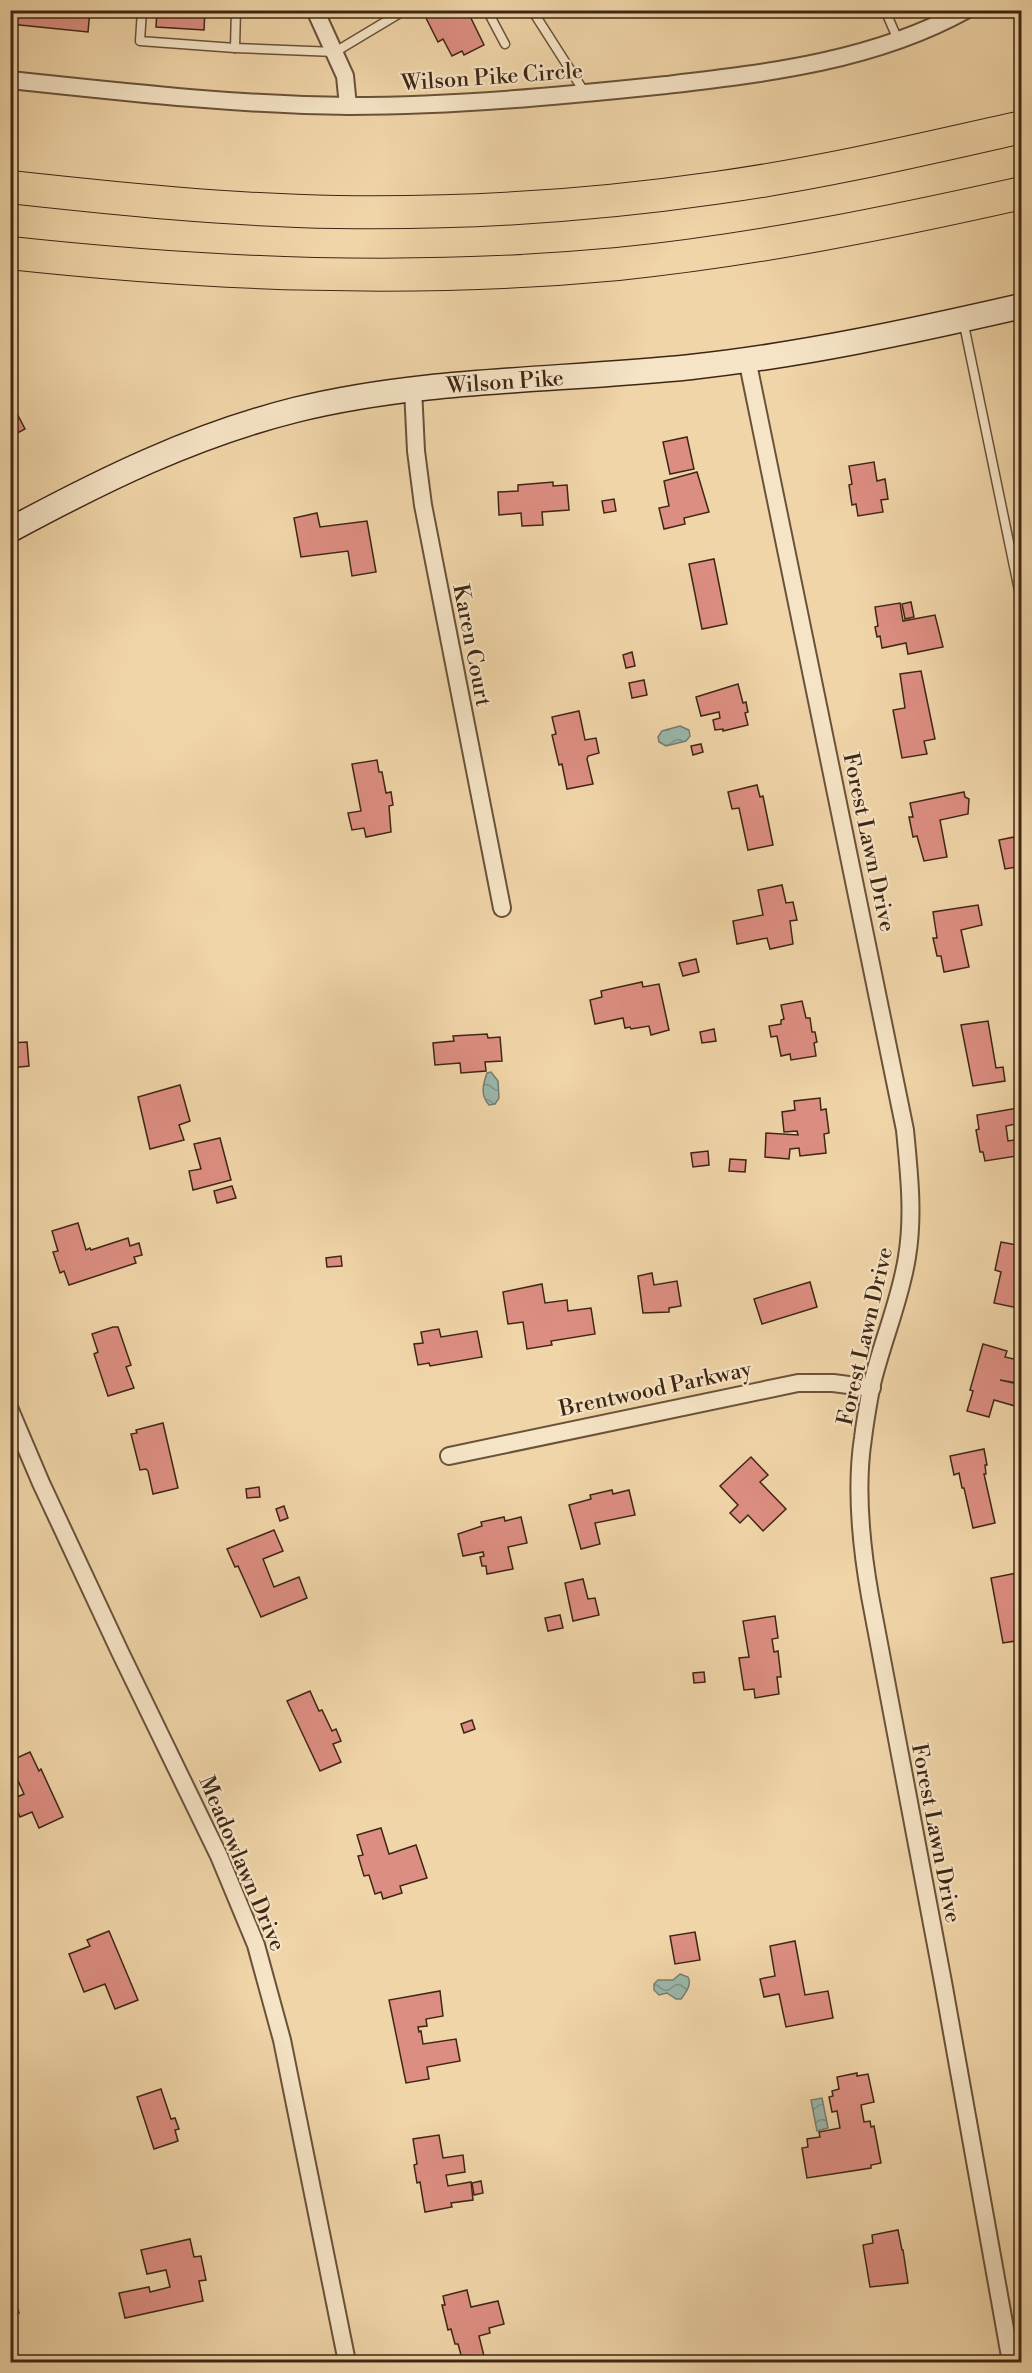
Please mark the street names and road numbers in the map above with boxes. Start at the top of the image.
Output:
street label: Wilson Pike Circle [399,58,584,97]
street label: Wilson Pike [445,365,565,400]
street label: Karen Court [446,582,497,709]
street label: Forest Lawn Drive [836,750,901,934]
street label: Forest Lawn Drive [832,1245,899,1428]
street label: Brentwood Parkway [556,1356,754,1423]
street label: Forest Lawn Drive [905,1741,966,1925]
street label: Meadowlawn Drive [193,1772,291,1955]

